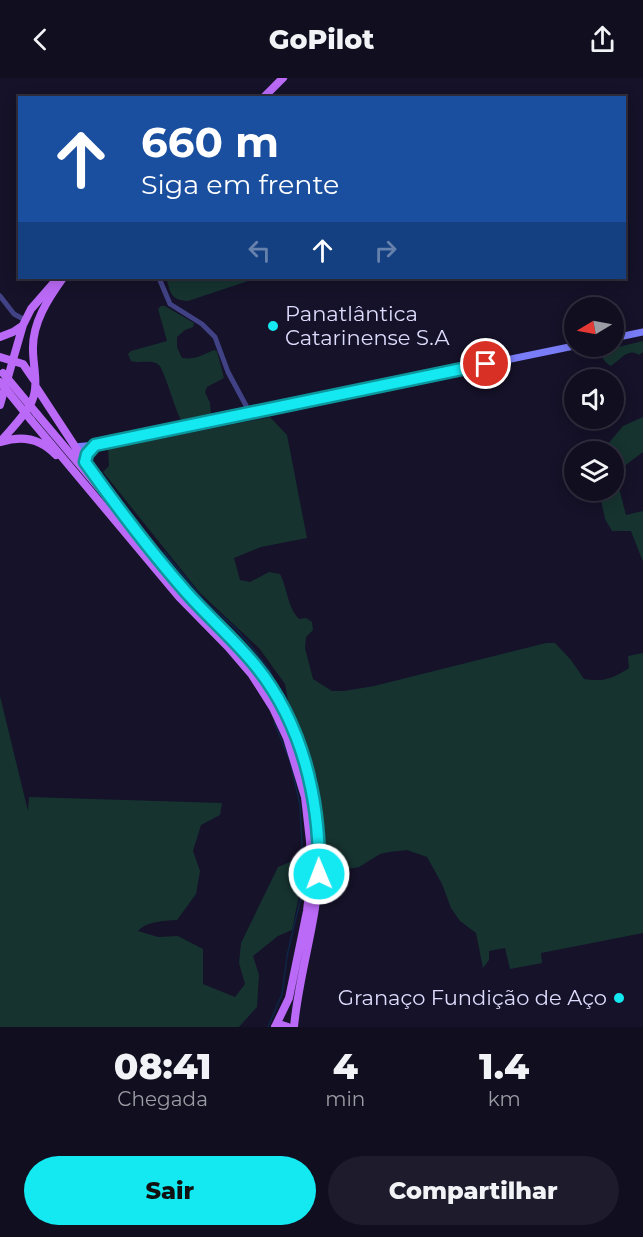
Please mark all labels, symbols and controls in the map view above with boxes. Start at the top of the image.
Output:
icon: back [24,23,57,56]
text: GoPilot [269,23,374,56]
icon: share [586,23,619,56]
text: 660 m [141,116,279,168]
icon: ahead [42,120,120,198]
text: Siga em frente [141,168,339,201]
icon: left [243,234,276,267]
icon: ahead [306,234,339,267]
icon: right [369,234,402,267]
north arrow [564,297,624,357]
map controls [564,297,624,501]
place label: Panatlântica Catarinense S.A [285,301,451,350]
marker: Panatlântica Catarinense S.A [266,319,280,333]
pin [460,338,511,389]
icon: arrive [469,347,502,380]
button: sound [564,369,624,429]
button: layers [564,441,624,501]
position arrow [287,842,351,906]
place label: Granaço Fundição de Aço [338,985,607,1010]
marker: Granaço Fundição de Aço [612,991,626,1005]
text: 08:41 [114,1044,212,1088]
text: 4 [333,1044,358,1088]
text: 1.4 [479,1044,529,1088]
text: Chegada [117,1087,208,1111]
text: min [325,1087,365,1111]
text: km [488,1087,521,1111]
button: Sair [24,1156,316,1225]
button: Compartilhar [328,1156,619,1225]

